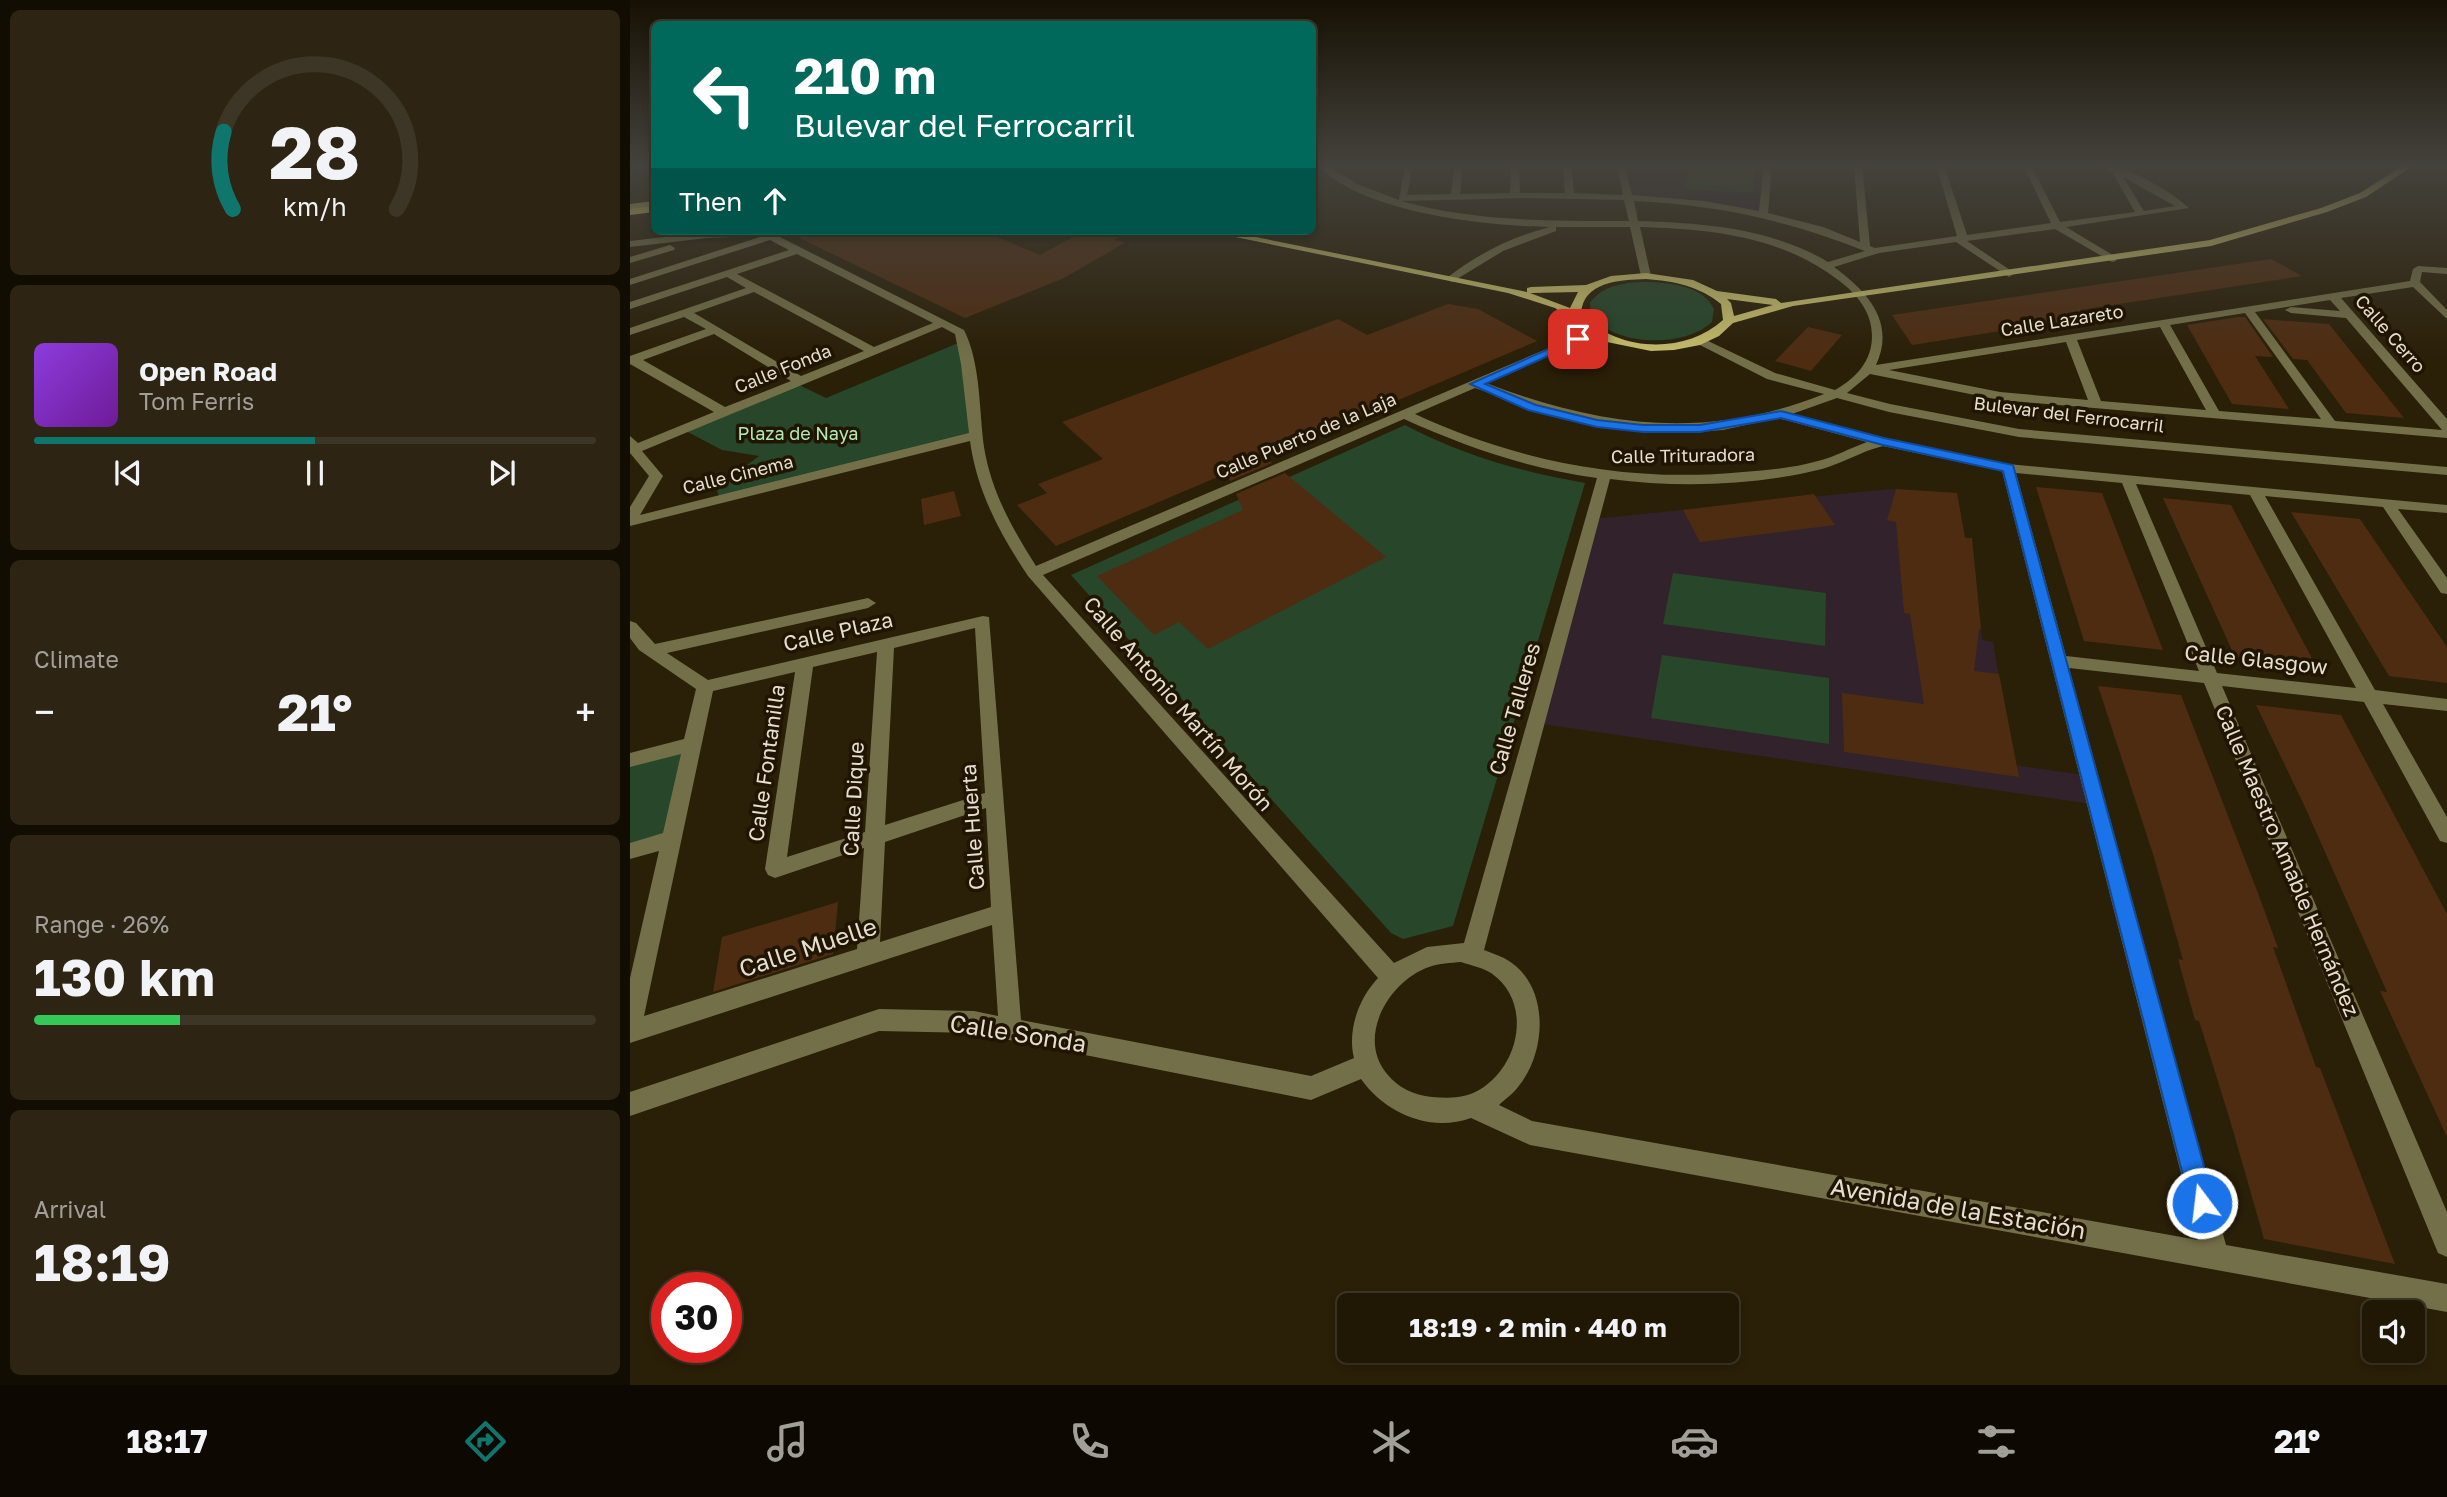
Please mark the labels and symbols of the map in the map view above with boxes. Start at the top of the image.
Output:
street label: Calle Cerro [2351,290,2431,377]
street label: Calle Lazareto [1999,299,2125,341]
pin [1548,309,1608,369]
street label: Calle Fonda [731,339,834,397]
street label: Calle Puerto de la Laja [1212,387,1399,483]
street label: Bulevar del Ferrocarril [1973,391,2166,437]
park label: Plaza de Naya [738,422,858,444]
street label: Calle Trituradora [1611,443,1755,467]
street label: Calle Cinema [680,450,795,498]
street label: Calle Antonio Martín Morón [1078,591,1279,816]
street label: Calle Plaza [780,606,895,656]
street label: Calle Glasgow [2183,639,2329,679]
street label: Calle Talleres [1483,640,1545,778]
street label: Calle Fontanilla [742,683,790,843]
street label: Calle Maestro Amable Hernández [2210,701,2365,1020]
street label: Calle Dique [837,741,869,857]
street label: Calle Huerta [955,763,989,891]
street label: Calle Muelle [735,911,880,982]
street label: Calle Sonda [948,1007,1089,1058]
position arrow [2165,1166,2239,1240]
street label: Avenida de la Estación [1829,1171,2088,1244]
speed limit sign: 30 [651,1272,742,1363]

